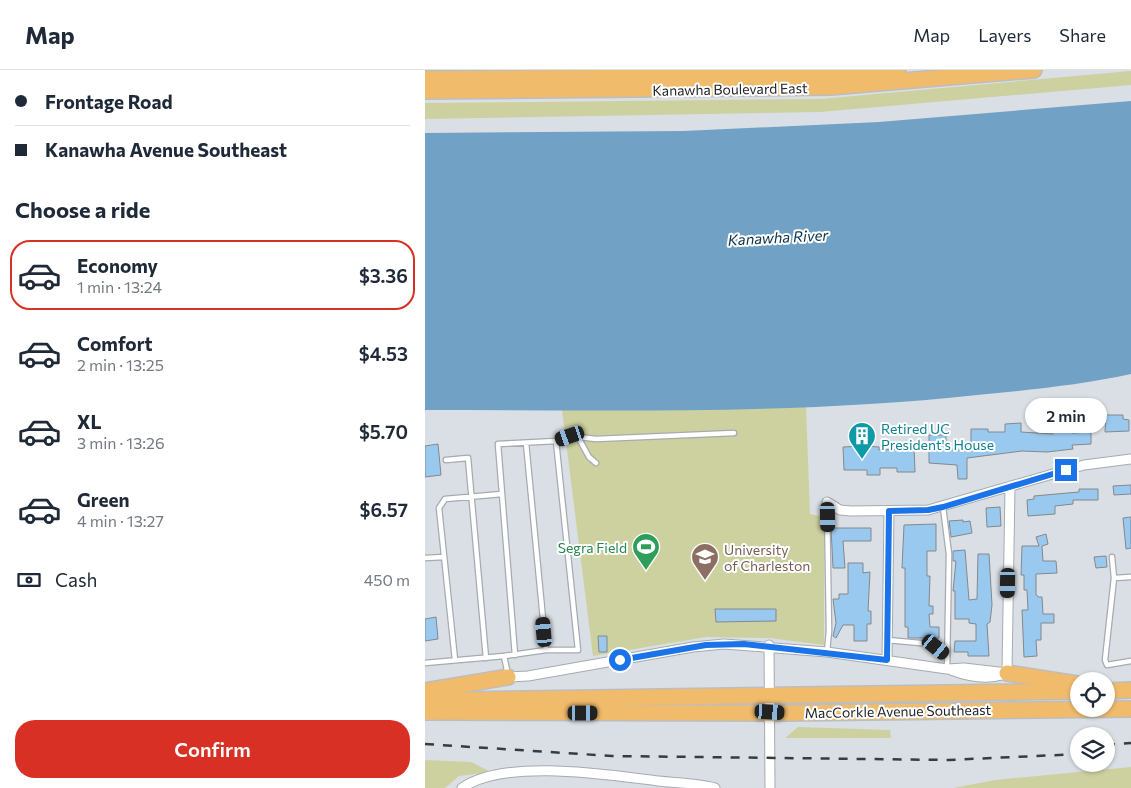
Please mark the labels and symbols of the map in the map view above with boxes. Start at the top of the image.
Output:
street label: Kanawha Boulevard East [652,79,808,99]
water label: Kanawha River [727,225,830,249]
callout: 2 min [1025,398,1107,432]
place label: Retired UC President's House [881,420,994,453]
building icon: Retired UC President's House [847,421,877,460]
car [553,424,586,448]
route end [1055,459,1077,481]
car [820,502,835,532]
sports icon: Segra Field [631,532,661,571]
place label: Segra Field [558,539,627,556]
place label: University of Charleston [724,541,810,574]
school or university icon: University of Charleston [690,542,720,581]
car [1000,568,1015,598]
car [535,616,552,648]
car [919,632,952,662]
route start [609,649,631,671]
street label: MacCorkle Avenue Southeast [805,701,992,721]
car [754,704,785,720]
car [568,706,598,721]

